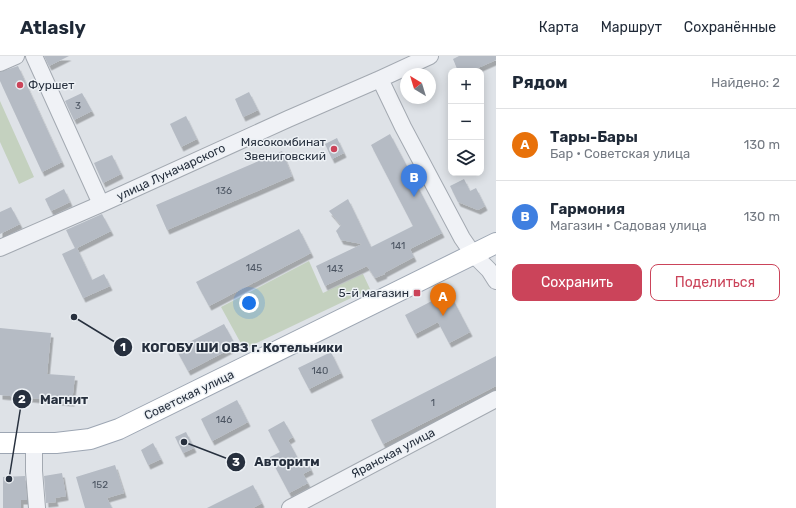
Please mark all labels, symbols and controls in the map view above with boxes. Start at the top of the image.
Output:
text: Atlasly [20,16,86,39]
text: Карта [539,19,579,36]
text: Маршрут [601,19,662,36]
text: Сохранённые [684,19,776,36]
north arrow [400,68,436,104]
map controls [448,68,484,176]
button: + [448,68,484,104]
text: Рядом [512,72,568,92]
text: Найдено: 2 [711,75,780,90]
place label: Фуршет [28,78,74,92]
marker: Фуршет [15,80,25,90]
house number: 3 [75,100,81,112]
button: − [448,104,484,140]
text: Тары-Бары [550,128,638,146]
place label: Мясокомбинат Звениговский [241,135,326,163]
text: A [520,137,530,152]
text: 130 m [744,137,780,152]
button: layers [448,140,484,176]
street label: улица Луначарского [114,141,228,203]
marker: Мясокомбинат Звениговский [329,144,339,154]
text: Бар · Советская улица [550,146,690,161]
pin: B [401,164,427,197]
house number: 136 [216,185,232,197]
text: Гармония [550,200,625,218]
text: B [520,209,530,224]
text: 130 m [744,209,780,224]
text: Магазин · Садовая улица [550,218,707,233]
house number: 141 [391,240,405,252]
house number: 145 [246,262,262,274]
house number: 143 [327,263,343,275]
button: Сохранить [512,264,642,301]
button: Поделиться [650,264,780,301]
pin: A [430,283,456,316]
place label: 5-й магазин [338,286,409,300]
marker: 5-й магазин [412,288,422,298]
your location [239,293,259,313]
callout: КОГОБУ ШИ ОВЗ г. Котельники [113,334,350,359]
text: 1 [120,340,126,354]
text: КОГОБУ ШИ ОВЗ г. Котельники [142,340,342,355]
house number: 140 [312,365,328,377]
street label: Советская улица [142,367,236,423]
callout: Магнит [12,387,96,412]
text: 2 [18,392,26,406]
text: Магнит [40,392,88,407]
house number: 1 [431,397,435,409]
house number: 146 [216,414,232,426]
street label: Яранская улица [349,425,437,481]
callout: Авторитм [226,449,328,474]
text: Авторитм [254,454,320,469]
text: 3 [232,455,240,469]
house number: 152 [92,479,108,491]

